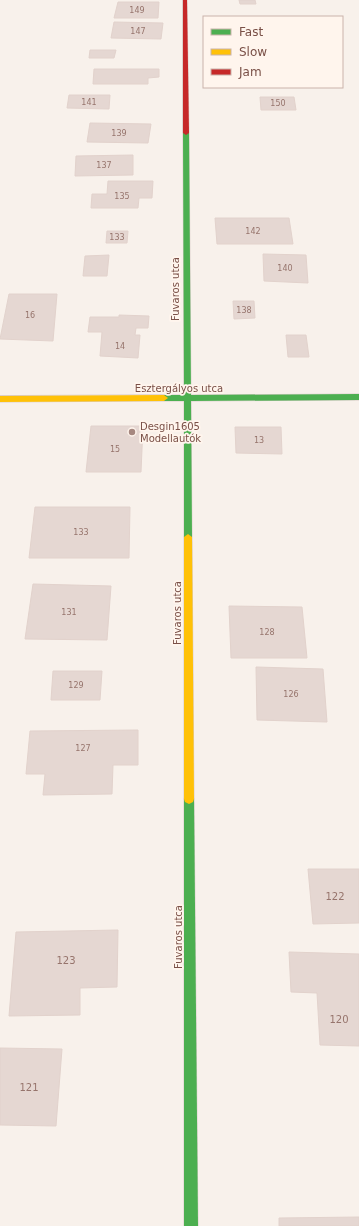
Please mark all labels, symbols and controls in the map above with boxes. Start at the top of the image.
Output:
house number: 149 [129,6,145,15]
legend [203,16,343,88]
text: Fast [239,25,263,39]
house number: 147 [130,27,146,36]
text: Slow [239,45,267,59]
text: Jam [238,65,262,79]
house number: 141 [81,98,97,107]
house number: 150 [270,99,286,108]
house number: 139 [111,129,127,138]
house number: 137 [96,161,112,170]
house number: 135 [114,192,130,201]
house number: 142 [245,227,261,236]
house number: 133 [109,233,125,242]
street label: Fuvaros utca [170,257,181,321]
house number: 140 [277,264,293,273]
house number: 138 [236,306,252,315]
house number: 16 [25,311,35,320]
house number: 14 [115,342,125,351]
street label: Esztergályos utca [135,383,223,394]
place label: Desgin1605 Modellautók [140,421,201,444]
marker: Desgin1605 Modellautók [127,427,137,437]
house number: 13 [254,436,264,445]
house number: 15 [110,445,120,454]
house number: 133 [73,528,89,537]
street label: Fuvaros utca [172,581,183,645]
house number: 131 [61,608,77,617]
house number: 128 [259,628,275,637]
house number: 129 [68,681,84,690]
house number: 126 [283,690,299,699]
house number: 127 [75,744,91,753]
house number: 122 [325,891,345,902]
street label: Fuvaros utca [173,905,184,969]
house number: 123 [56,955,76,966]
house number: 120 [329,1014,349,1025]
house number: 121 [19,1082,39,1093]

